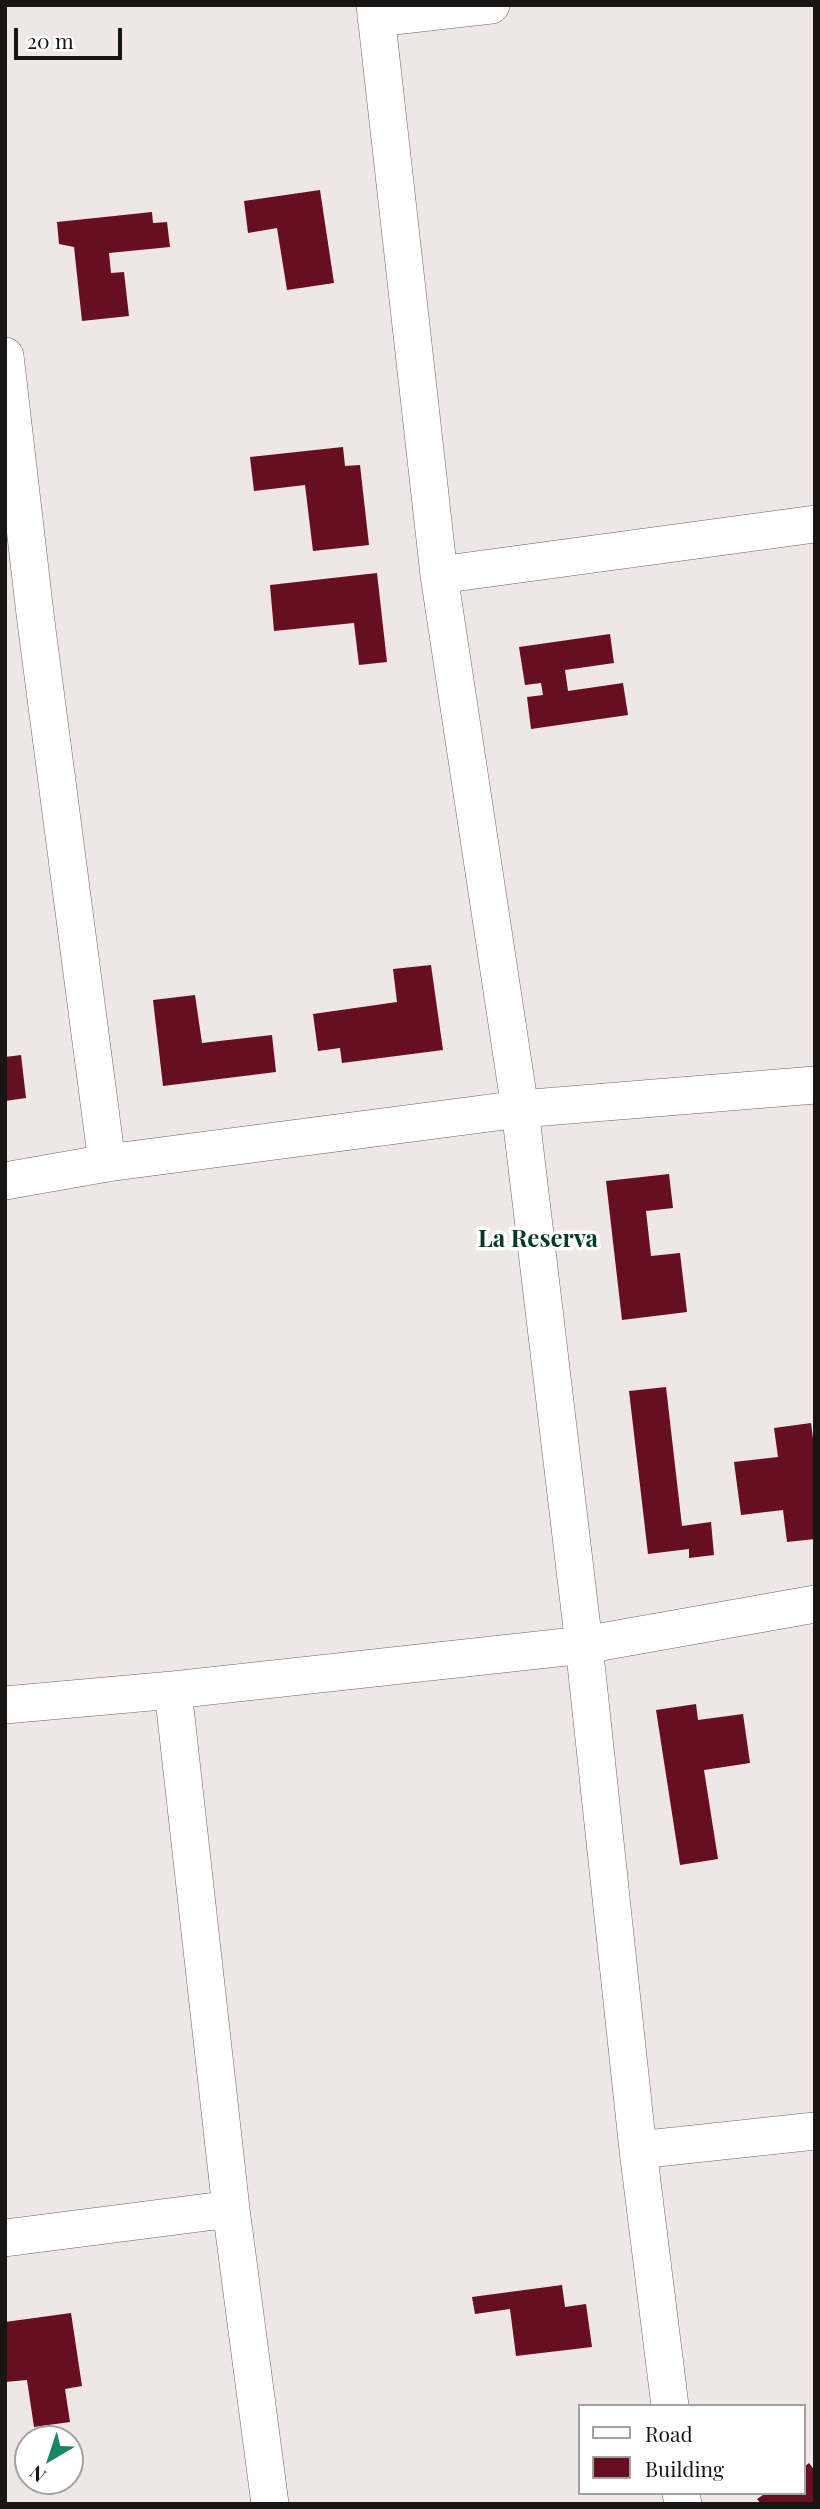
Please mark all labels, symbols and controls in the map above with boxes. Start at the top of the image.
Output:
scale bar [18,14,126,58]
text: 20 m [27,26,74,54]
district label: La Reserva [478,1226,598,1254]
legend [578,2404,806,2495]
text: Road [645,2419,693,2447]
north arrow [14,2425,84,2495]
text: Building [645,2454,724,2482]
text: N [24,2460,51,2489]

